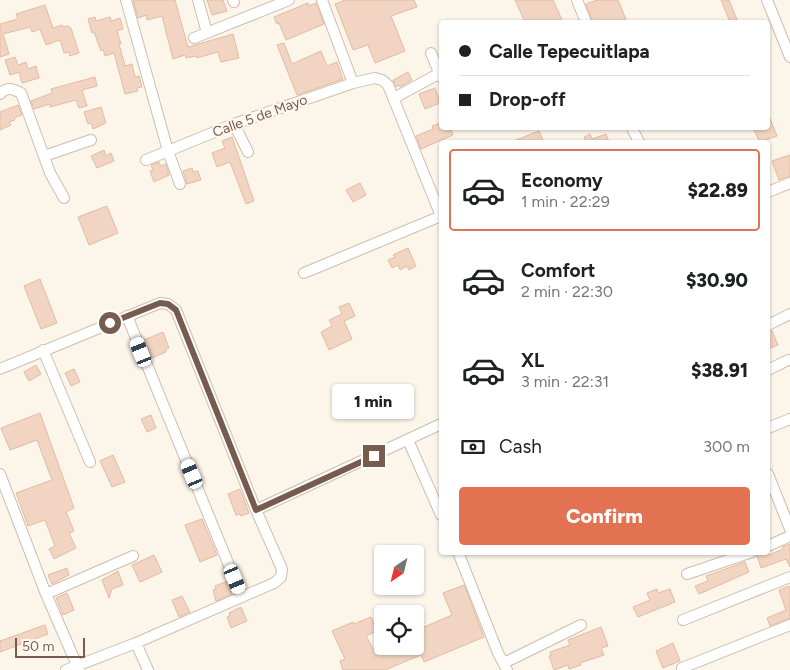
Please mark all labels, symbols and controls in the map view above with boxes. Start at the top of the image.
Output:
text: Calle Tepecuitlapa [489,40,650,63]
text: Drop-off [489,88,566,111]
street label: Calle 5 de Mayo [210,91,310,141]
icon: car [461,168,506,213]
text: Economy [521,169,603,192]
text: $22.89 [687,179,748,202]
text: 1 min · 22:29 [521,192,610,211]
icon: car [461,258,506,303]
text: Comfort [521,259,596,282]
text: $30.90 [686,269,748,292]
text: 2 min · 22:30 [521,282,613,301]
route start [99,312,121,334]
car [128,335,153,369]
icon: car [461,348,506,393]
text: XL [521,349,544,372]
text: $38.91 [691,359,748,382]
text: 3 min · 22:31 [521,372,609,391]
callout: 1 min [333,384,415,418]
text: 1 min [354,392,392,411]
icon: cash [459,433,487,461]
text: Cash [499,435,542,458]
text: 300 m [703,437,750,456]
route end [363,445,385,467]
car [179,457,204,491]
button: Confirm [459,487,750,545]
north arrow [374,545,424,595]
map controls [374,545,424,655]
car [222,562,247,596]
button: locate [374,605,424,655]
scale bar [15,635,85,658]
text: 50 m [22,638,54,655]

